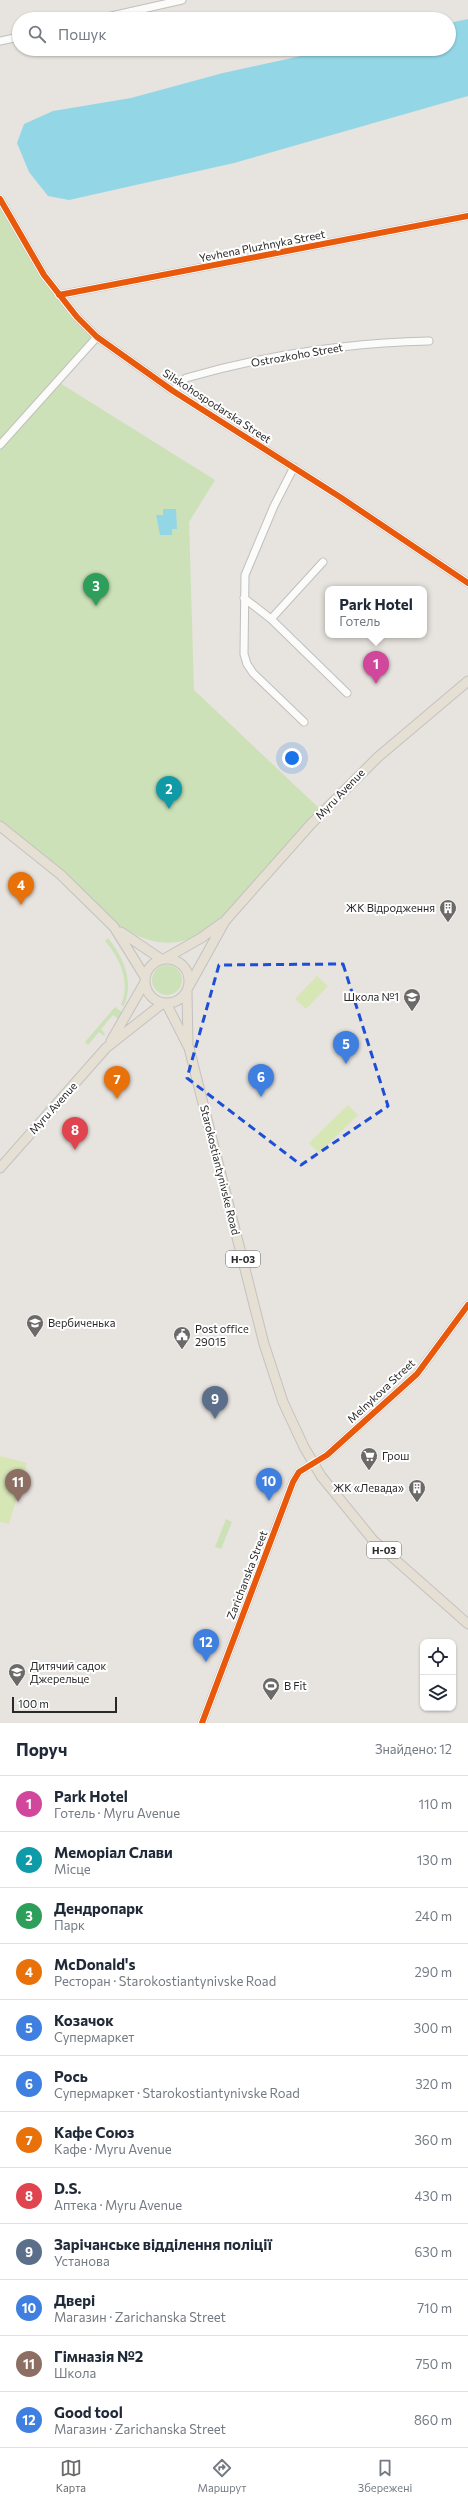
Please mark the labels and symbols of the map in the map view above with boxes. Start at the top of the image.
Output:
street label: Yevhena Pluzhnyka Street [198,227,327,264]
street label: Ostrozkoho Street [250,340,344,369]
street label: Silskohospodarska Street [161,366,274,446]
pin: 3 [83,573,109,606]
pin: 1 [363,651,389,684]
your location [282,748,302,768]
street label: Myru Avenue [312,766,367,822]
pin: 2 [156,776,182,809]
pin: 4 [8,872,34,905]
building icon: ЖК Відродження [438,898,458,923]
place label: ЖК Відродження [346,901,435,914]
school or university icon: Школа №1 [402,987,422,1012]
place label: Школа №1 [344,990,399,1003]
pin: 5 [333,1031,359,1064]
pin: 6 [248,1064,274,1097]
pin: 7 [104,1066,130,1099]
street label: Myru Avenue [26,1079,79,1136]
street label: Starokostiantynivske Road [198,1104,243,1236]
pin: 8 [62,1117,88,1150]
road number: Н-03 [226,1251,260,1267]
school or university icon: Вербиченька [25,1313,45,1338]
place label: Вербиченька [48,1316,115,1329]
place label: Post office 29015 [195,1322,249,1348]
public building icon: Post office 29015 [172,1325,192,1350]
street label: Melnykova Street [344,1356,417,1425]
pin: 9 [202,1386,228,1419]
supermarket icon: Грош [359,1446,379,1471]
place label: Грош [382,1449,409,1462]
pin: 10 [256,1468,282,1501]
pin: 11 [5,1469,31,1502]
building icon: ЖК «Левада» [407,1478,427,1503]
place label: ЖК «Левада» [333,1481,404,1494]
street label: Zarichanska Street [224,1528,270,1621]
road number: Н-03 [367,1542,401,1558]
pin: 12 [193,1629,219,1662]
place label: Дитячий садок Джерельце [30,1659,107,1685]
school or university icon: Дитячий садок Джерельце [7,1662,27,1687]
sports icon: B Fit [261,1676,281,1701]
place label: B Fit [284,1679,307,1692]
scale bar [12,1695,117,1714]

